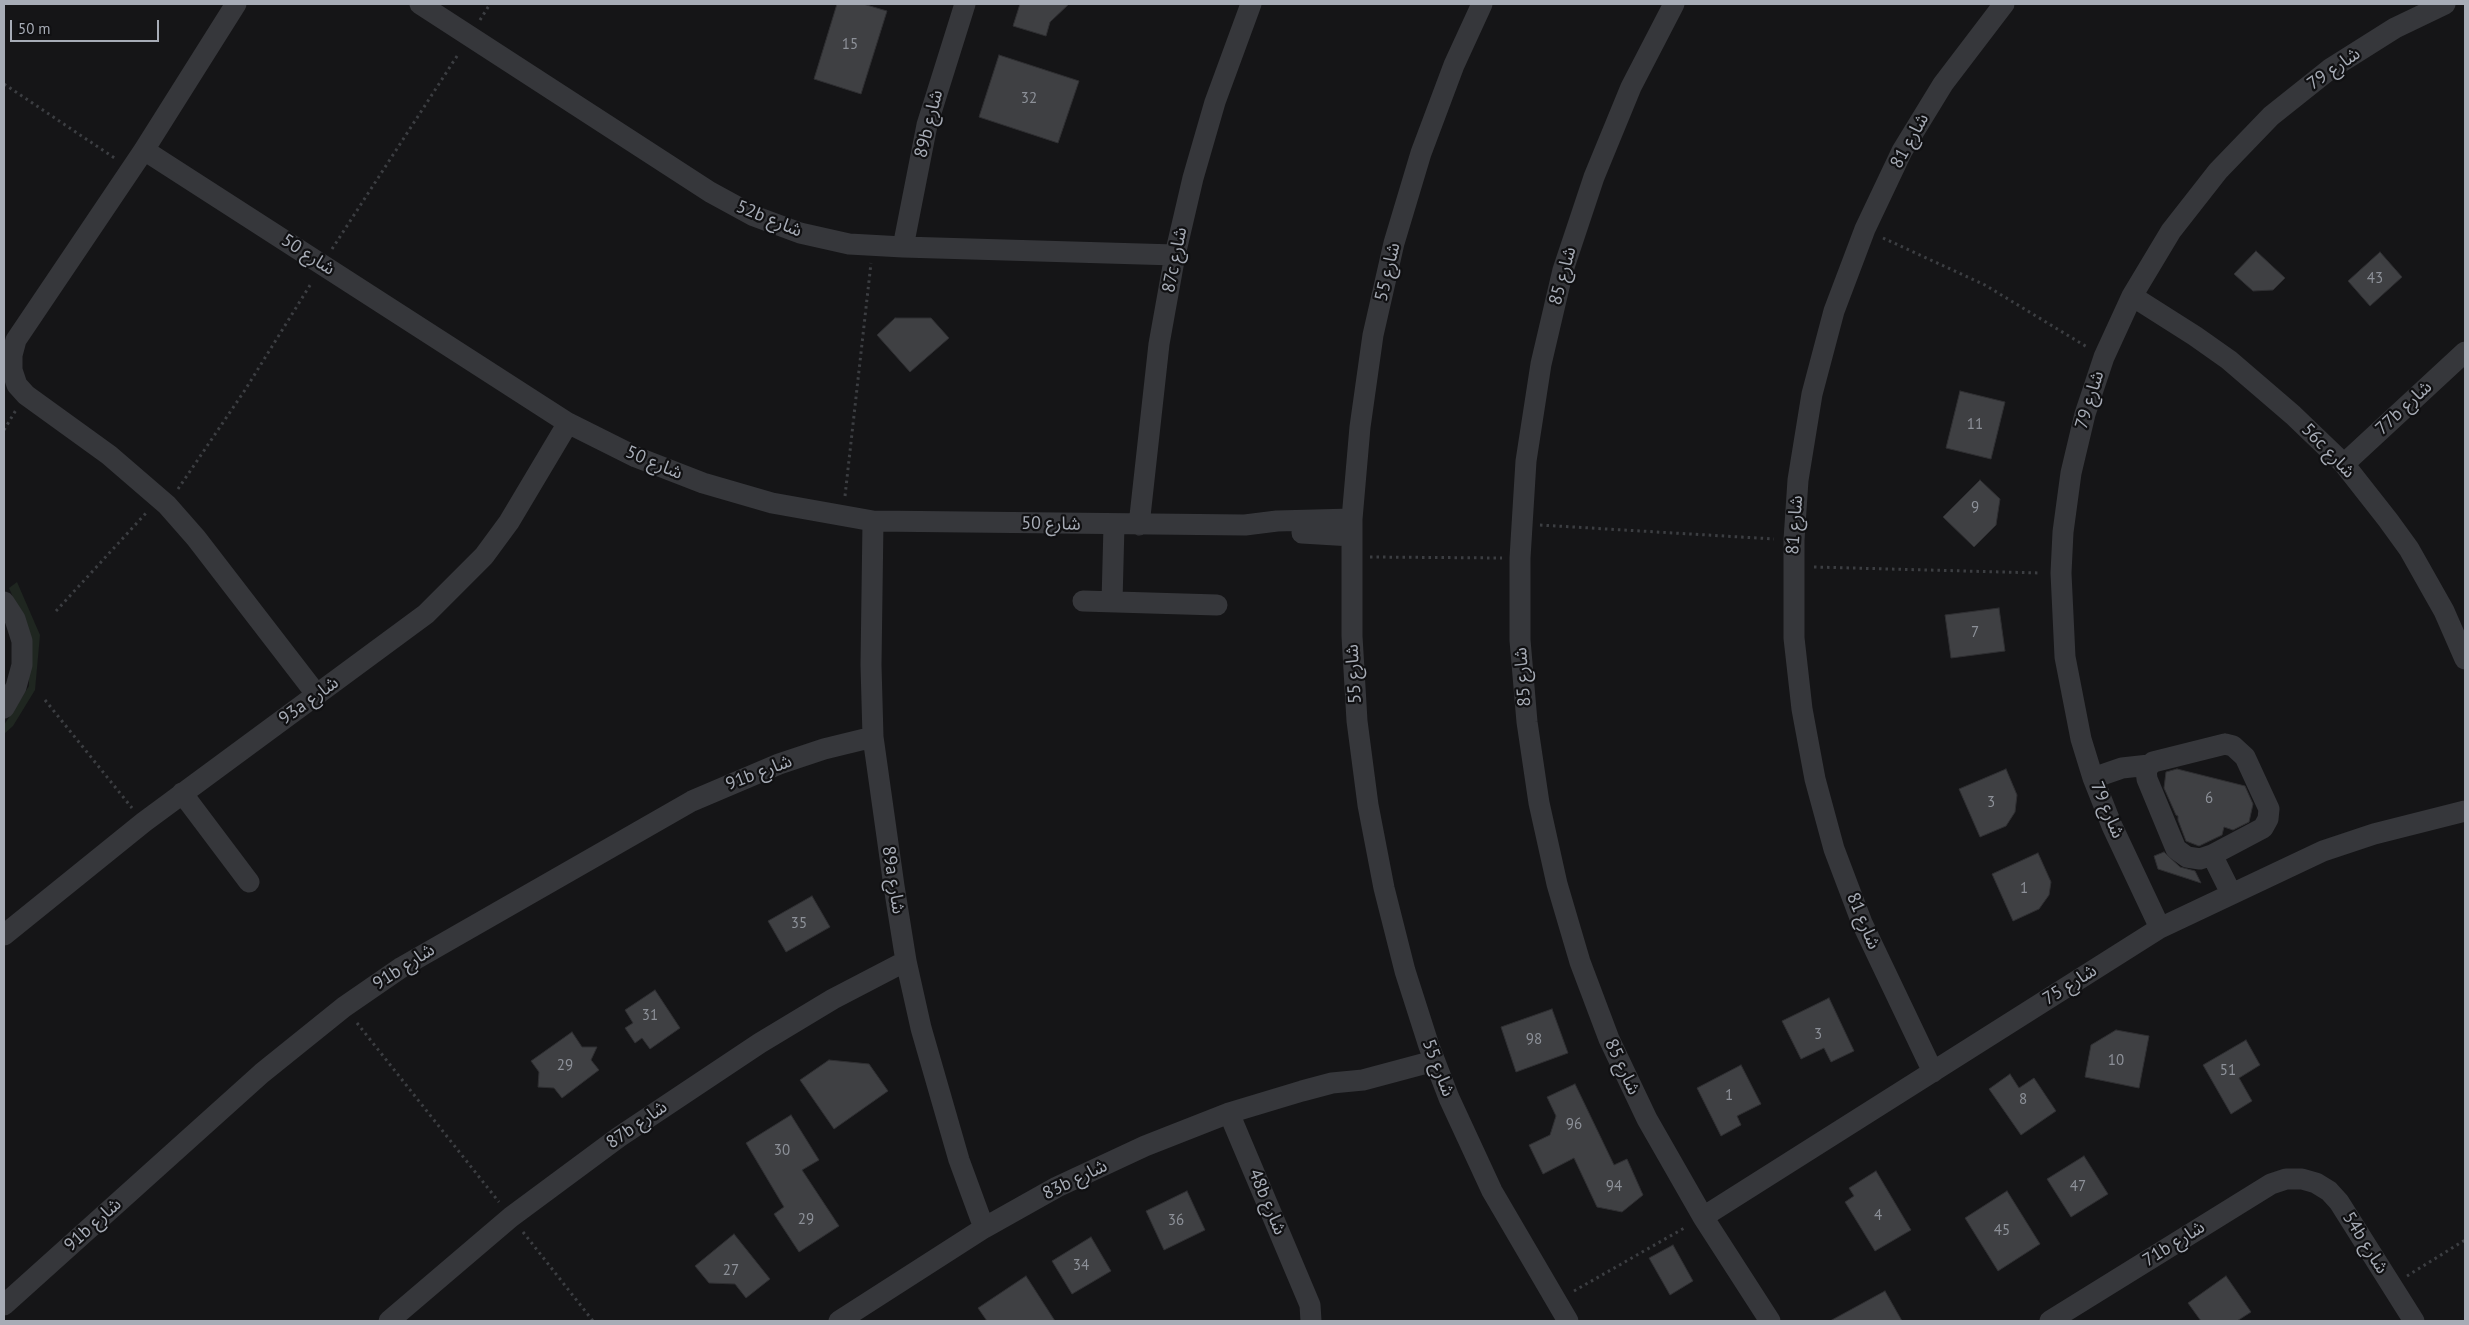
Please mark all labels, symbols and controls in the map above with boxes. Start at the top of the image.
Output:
scale bar [12,10,161,42]
text: 50 m [18,19,51,38]
house number: 15 [842,36,858,54]
street label: شارع 79 [2303,43,2365,95]
street label: 89b شارع [910,88,948,160]
house number: 32 [1021,90,1037,108]
street label: شارع 81 [1886,110,1934,172]
street label: 52b شارع [733,196,805,242]
street label: 87c شارع [1158,225,1192,295]
street label: شارع 50 [277,230,339,280]
street label: شارع 55 [1371,241,1405,303]
street label: شارع 85 [1545,244,1581,308]
house number: 43 [2367,270,2383,288]
street label: شارع 79 [2071,368,2109,432]
street label: 77b شارع [2371,376,2437,440]
house number: 11 [1967,416,1983,434]
street label: 56c شارع [2297,419,2359,483]
street label: شارع 50 [622,441,686,485]
street label: شارع 81 [1782,495,1808,555]
house number: 9 [1971,499,1979,517]
street label: شارع 50 [1021,513,1081,535]
house number: 7 [1971,624,1979,642]
street label: شارع 55 [1342,644,1366,704]
street label: شارع 85 [1510,647,1536,707]
street label: 93a شارع [275,672,343,730]
street label: 91b شارع [723,751,795,795]
street label: شارع 79 [2085,778,2129,842]
house number: 6 [2205,790,2213,808]
house number: 3 [1987,794,1995,812]
street label: 89a شارع [877,845,909,915]
house number: 1 [2020,880,2028,898]
street label: شارع 81 [1841,889,1885,953]
house number: 35 [791,915,807,933]
street label: 91b شارع [369,939,439,995]
street label: شارع 75 [2039,960,2101,1010]
house number: 31 [642,1007,658,1025]
house number: 3 [1814,1026,1822,1044]
house number: 98 [1526,1031,1542,1049]
street label: شارع 85 [1600,1035,1644,1099]
street label: شارع 55 [1417,1036,1459,1100]
house number: 10 [2108,1052,2124,1070]
house number: 29 [557,1057,573,1075]
house number: 51 [2220,1062,2236,1080]
house number: 1 [1725,1087,1733,1105]
house number: 8 [2019,1091,2027,1109]
street label: 87b شارع [602,1096,672,1154]
house number: 96 [1566,1116,1582,1134]
house number: 30 [774,1142,790,1160]
street label: 83b شارع [1039,1155,1111,1205]
street label: 48b شارع [1244,1166,1290,1238]
house number: 94 [1606,1178,1622,1196]
house number: 47 [2070,1178,2086,1196]
street label: 91b شارع [60,1194,126,1256]
house number: 4 [1874,1207,1882,1225]
street label: 54b شارع [2337,1208,2393,1278]
house number: 29 [798,1211,814,1229]
house number: 36 [1168,1212,1184,1230]
street label: 71b شارع [2139,1216,2209,1272]
house number: 45 [1994,1222,2010,1240]
house number: 34 [1073,1257,1089,1275]
house number: 27 [723,1262,739,1280]

